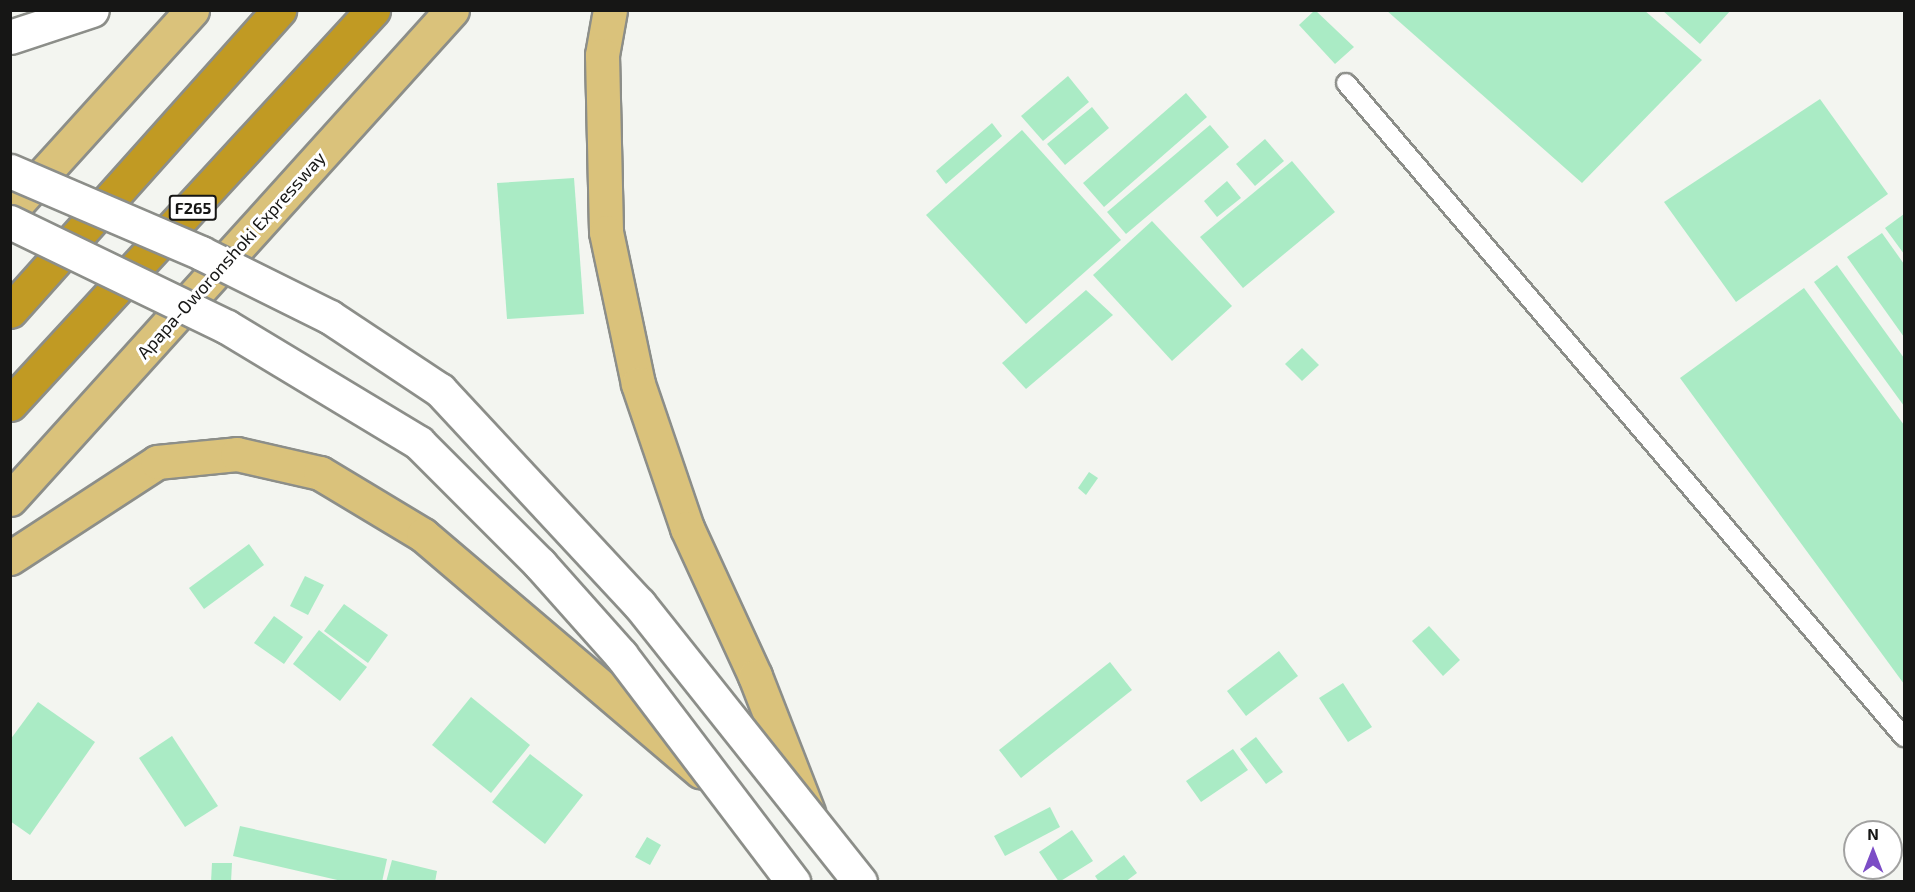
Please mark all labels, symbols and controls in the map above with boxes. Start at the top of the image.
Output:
street label: Apapa-Oworonshoki Expressway [132,147,330,363]
road number: F265 [168,195,218,221]
north arrow [1843,820,1903,880]
text: N [1867,824,1879,843]

